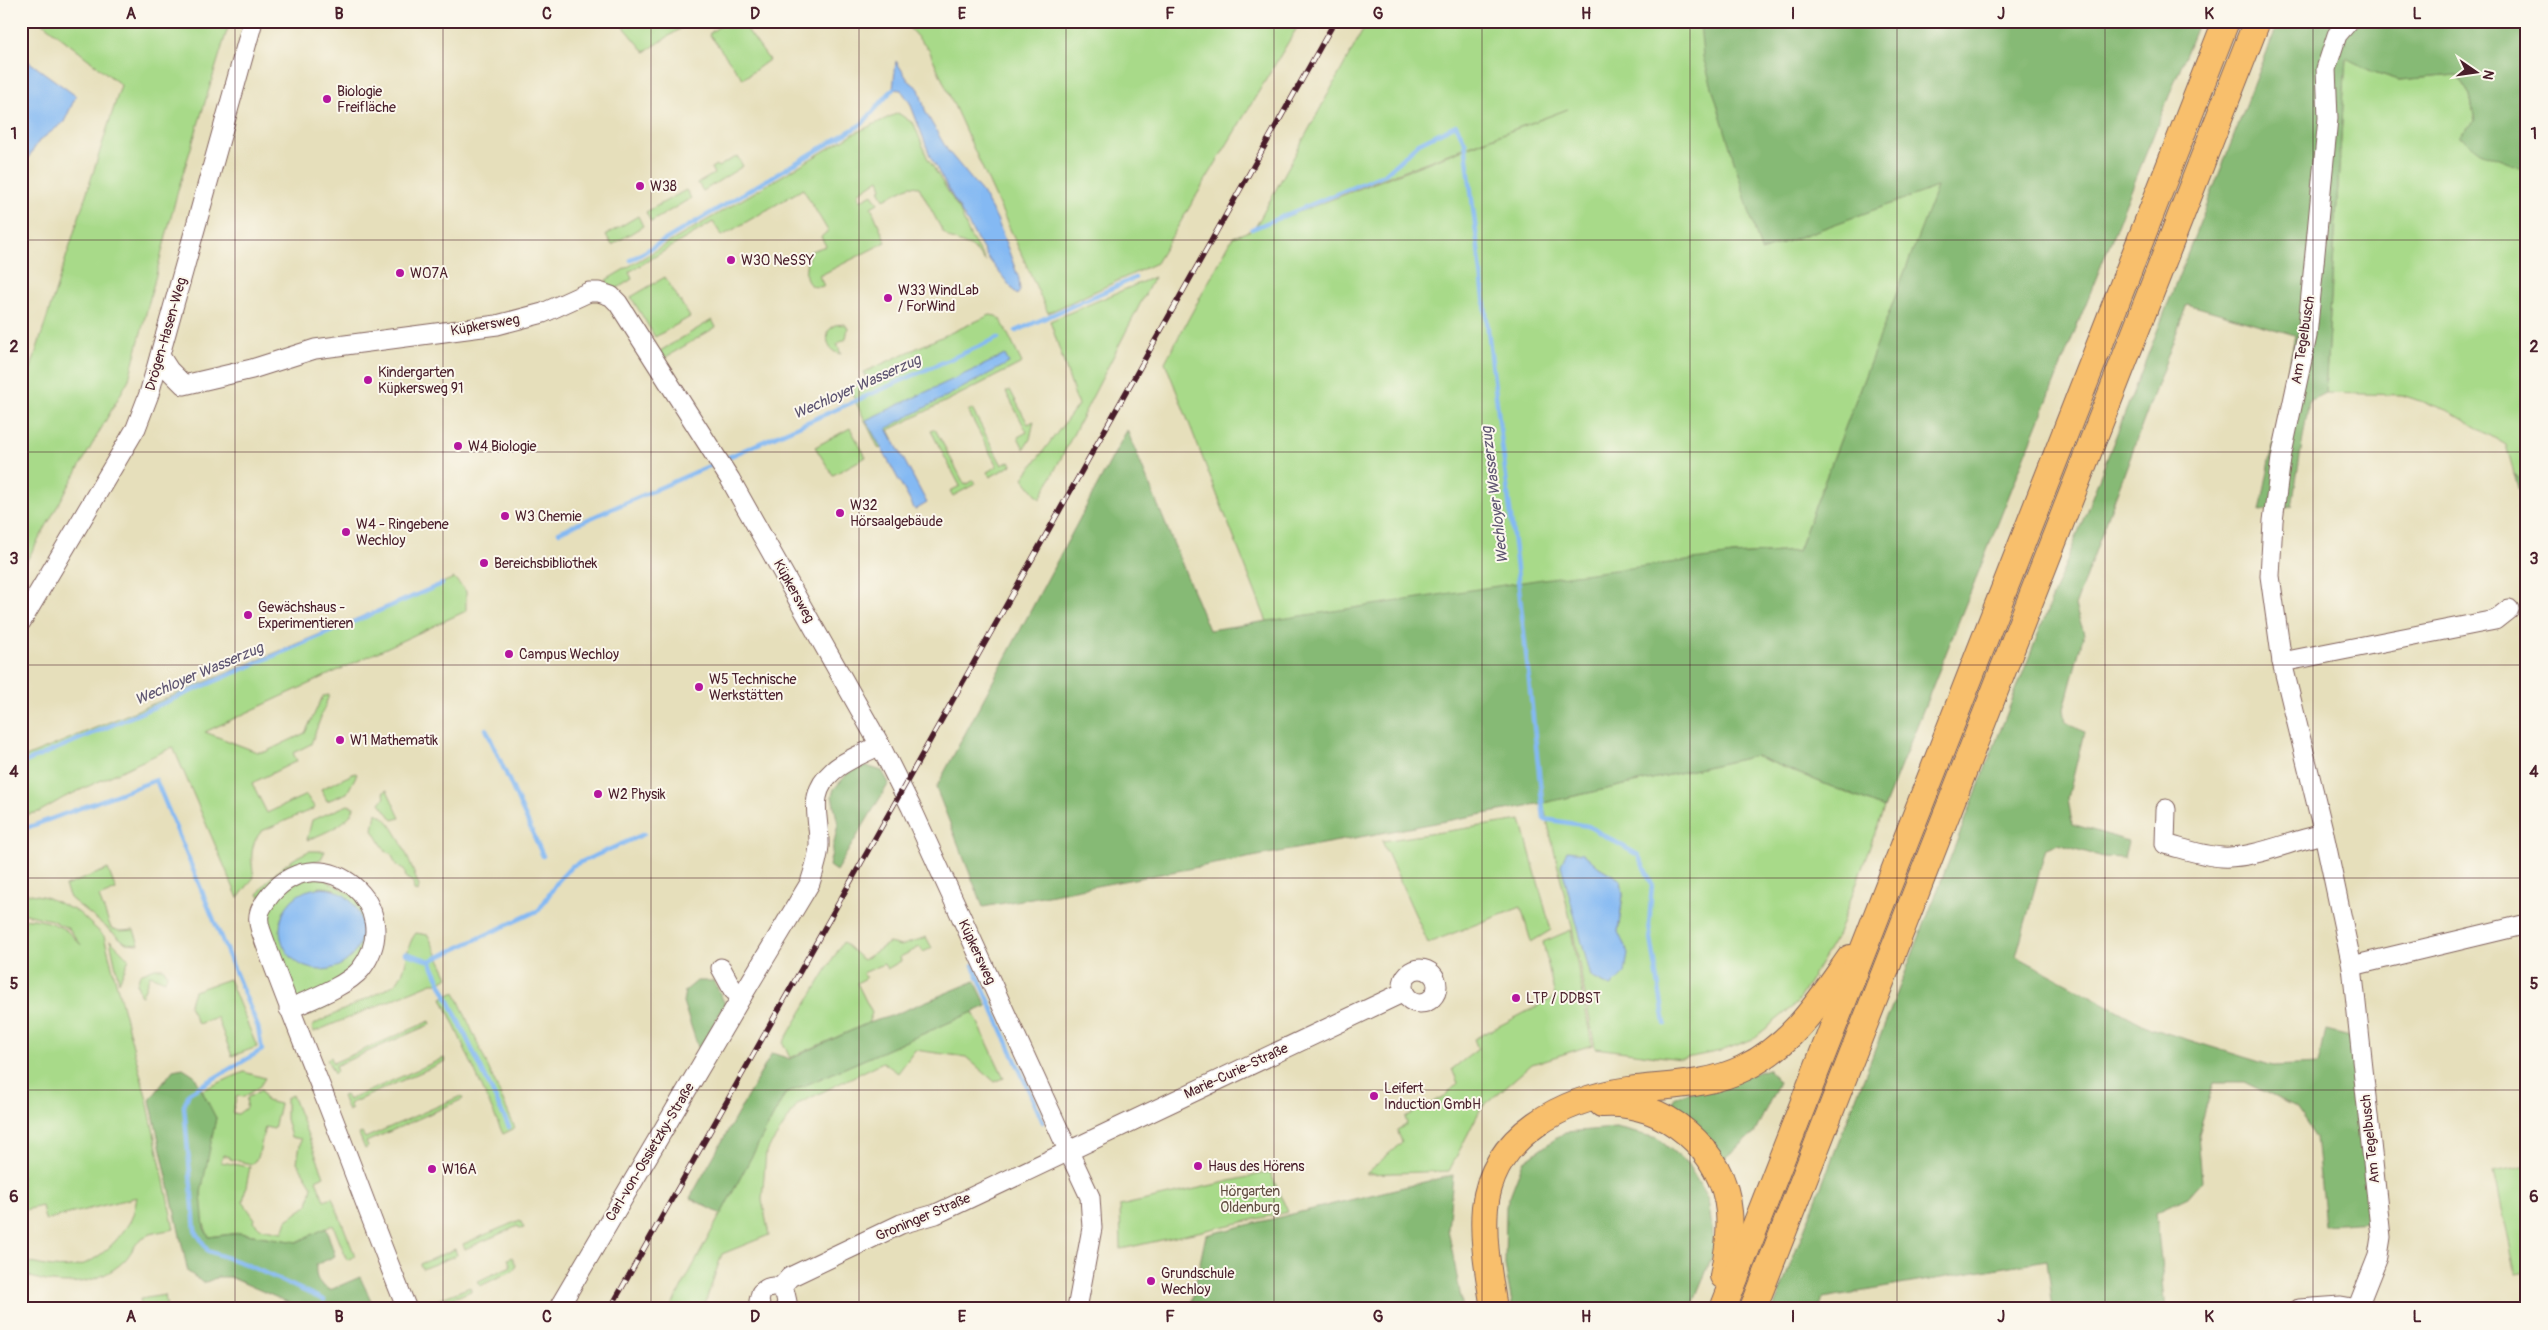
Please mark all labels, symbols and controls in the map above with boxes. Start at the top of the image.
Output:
text: A [126,4,137,24]
text: B [334,4,344,24]
text: C [542,4,552,24]
text: D [750,4,760,24]
text: E [958,4,967,24]
text: F [1165,4,1175,24]
text: G [1373,4,1384,24]
text: H [1581,4,1591,24]
text: I [1791,4,1795,24]
text: J [1997,4,2005,24]
text: K [2204,4,2214,24]
text: L [2412,4,2422,24]
north arrow [2450,48,2500,98]
text: N [2479,68,2498,81]
place label: Biologie Freifläche [337,83,396,116]
marker: Biologie Freifläche [321,93,333,105]
text: 1 [11,124,17,144]
text: 1 [2531,124,2537,144]
place label: W38 [650,178,677,195]
marker: W38 [634,180,646,192]
place label: W30 NeSSY [741,252,814,269]
marker: W30 NeSSY [725,254,737,266]
place label: W07A [410,265,448,282]
marker: W07A [394,267,406,279]
street label: Drögen-Hasen-Weg [142,275,190,393]
place label: W33 WindLab / ForWind [898,282,979,315]
marker: W33 WindLab / ForWind [882,292,894,304]
street label: Am Tegelbusch [2288,295,2318,385]
street label: Küpkersweg [449,311,521,339]
text: 2 [10,337,19,357]
text: 2 [2530,337,2539,357]
water label: Wechloyer Wasserzug [790,350,925,424]
place label: Kindergarten Küpkersweg 91 [378,364,463,397]
marker: Kindergarten Küpkersweg 91 [362,374,374,386]
water label: Wechloyer Wasserzug [1477,424,1513,564]
place label: W4 Biologie [468,438,536,455]
marker: W4 Biologie [452,440,464,452]
place label: W32 Hörsaalgebäude [850,497,943,530]
marker: W32 Hörsaalgebäude [834,507,846,519]
place label: W3 Chemie [515,508,582,525]
marker: W3 Chemie [499,510,511,522]
place label: W4 - Ringebene Wechloy [356,516,449,549]
marker: W4 - Ringebene Wechloy [340,526,352,538]
text: 3 [10,549,19,569]
text: 3 [2530,549,2539,569]
place label: Bereichsbibliothek [494,555,598,572]
street label: Küpkersweg [770,556,818,626]
marker: Bereichsbibliothek [478,557,490,569]
place label: Gewächshaus - Experimentieren [258,599,353,632]
marker: Gewächshaus - Experimentieren [242,609,254,621]
water label: Wechloyer Wasserzug [132,638,267,710]
place label: Campus Wechloy [519,646,619,663]
marker: Campus Wechloy [503,648,515,660]
place label: W5 Technische Werkstätten [709,671,796,704]
marker: W5 Technische Werkstätten [693,681,705,693]
place label: W1 Mathematik [350,732,438,749]
marker: W1 Mathematik [334,734,346,746]
text: 4 [9,762,19,782]
text: 4 [2529,762,2539,782]
place label: W2 Physik [608,786,666,803]
marker: W2 Physik [592,788,604,800]
street label: Küpkersweg [955,917,999,987]
text: 5 [10,974,19,994]
text: 5 [2530,974,2539,994]
place label: LTP / DDBST [1526,990,1601,1007]
marker: LTP / DDBST [1510,992,1522,1004]
street label: Marie-Curie-Straße [1181,1039,1291,1103]
street label: Carl-von-Ossietzky-Straße [602,1080,698,1224]
place label: Leifert Induction GmbH [1384,1080,1481,1113]
marker: Leifert Induction GmbH [1368,1090,1380,1102]
street label: Am Tegelbusch [2357,1094,2383,1184]
place label: Haus des Hörens [1208,1158,1305,1175]
marker: Haus des Hörens [1192,1160,1204,1172]
place label: W16A [442,1161,477,1178]
marker: W16A [426,1163,438,1175]
park label: Hörgarten Oldenburg [1220,1183,1280,1216]
text: 6 [9,1187,19,1207]
text: 6 [2529,1187,2539,1207]
street label: Groninger Straße [873,1189,973,1245]
place label: Grundschule Wechloy [1161,1265,1234,1298]
marker: Grundschule Wechloy [1145,1275,1157,1287]
text: A [126,1307,137,1327]
text: B [334,1307,344,1327]
text: C [542,1307,552,1327]
text: D [750,1307,760,1327]
text: E [958,1307,967,1327]
text: F [1165,1307,1175,1327]
text: G [1373,1307,1384,1327]
text: H [1581,1307,1591,1327]
text: I [1791,1307,1795,1327]
text: J [1997,1307,2005,1327]
text: K [2204,1307,2214,1327]
text: L [2412,1307,2422,1327]

